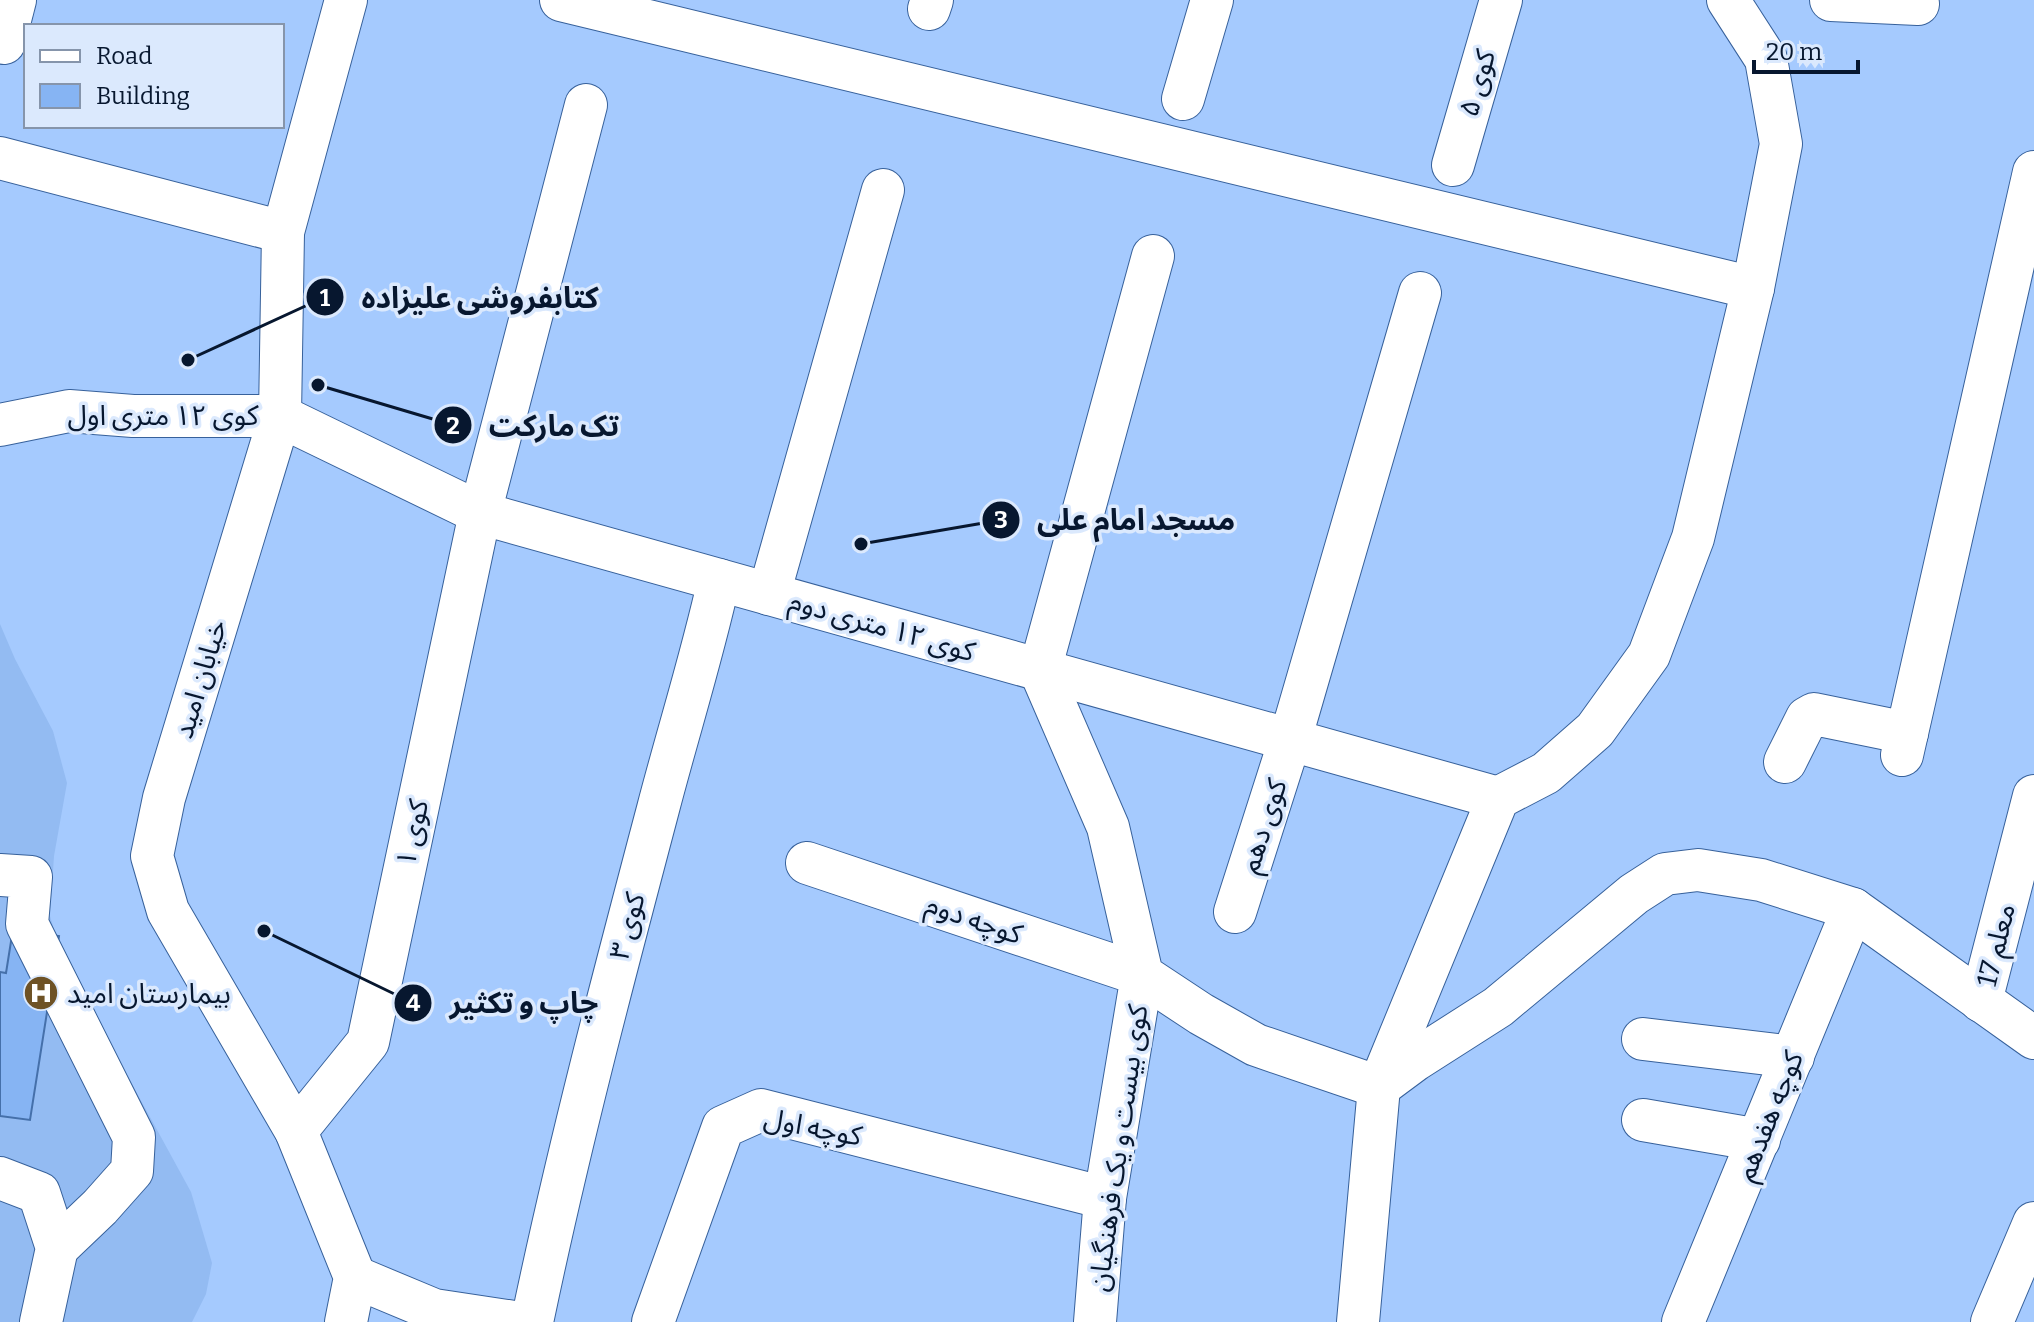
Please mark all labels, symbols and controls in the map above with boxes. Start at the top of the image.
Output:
legend [24,24,284,128]
scale bar [1754,24,1858,74]
text: 20 m [1766,38,1822,66]
text: Road [96,42,152,70]
street label: کوی ۵ [1452,45,1502,120]
text: Building [96,82,190,110]
callout: کتابفروشی علیزاده [305,270,614,324]
text: کتابفروشی علیزاده [361,280,599,316]
text: 1 [320,284,331,312]
callout: تک مارکت [433,398,636,452]
street label: کوی ۱۲ متری اول [67,399,259,432]
text: تک مارکت [489,408,620,444]
text: 2 [446,412,460,440]
callout: مسجد امام علی [981,493,1251,547]
text: مسجد امام علی [1037,502,1235,543]
text: 3 [994,506,1008,534]
street label: کوی ۱۲ متری دوم [784,584,979,672]
street label: خیابان امید [166,616,234,742]
street label: کوی دهم [1232,774,1299,879]
street label: کوی ۱ [389,796,435,870]
street label: کوچه دوم [920,887,1027,955]
street label: کوی ۳ [602,889,652,963]
street label: معلم 17 [1970,900,2027,991]
hospital icon: بیمارستان امید [22,974,60,1012]
callout: چاپ و تکثیر [393,976,614,1030]
place label: بیمارستان امید [67,977,231,1010]
text: چاپ و تکثیر [448,985,599,1024]
text: 4 [406,989,421,1017]
street label: کوی بیست و یک فرهنگیان [1082,1002,1155,1293]
street label: کوچه هفدهم [1728,1046,1815,1188]
street label: کوچه اول [761,1101,865,1154]

